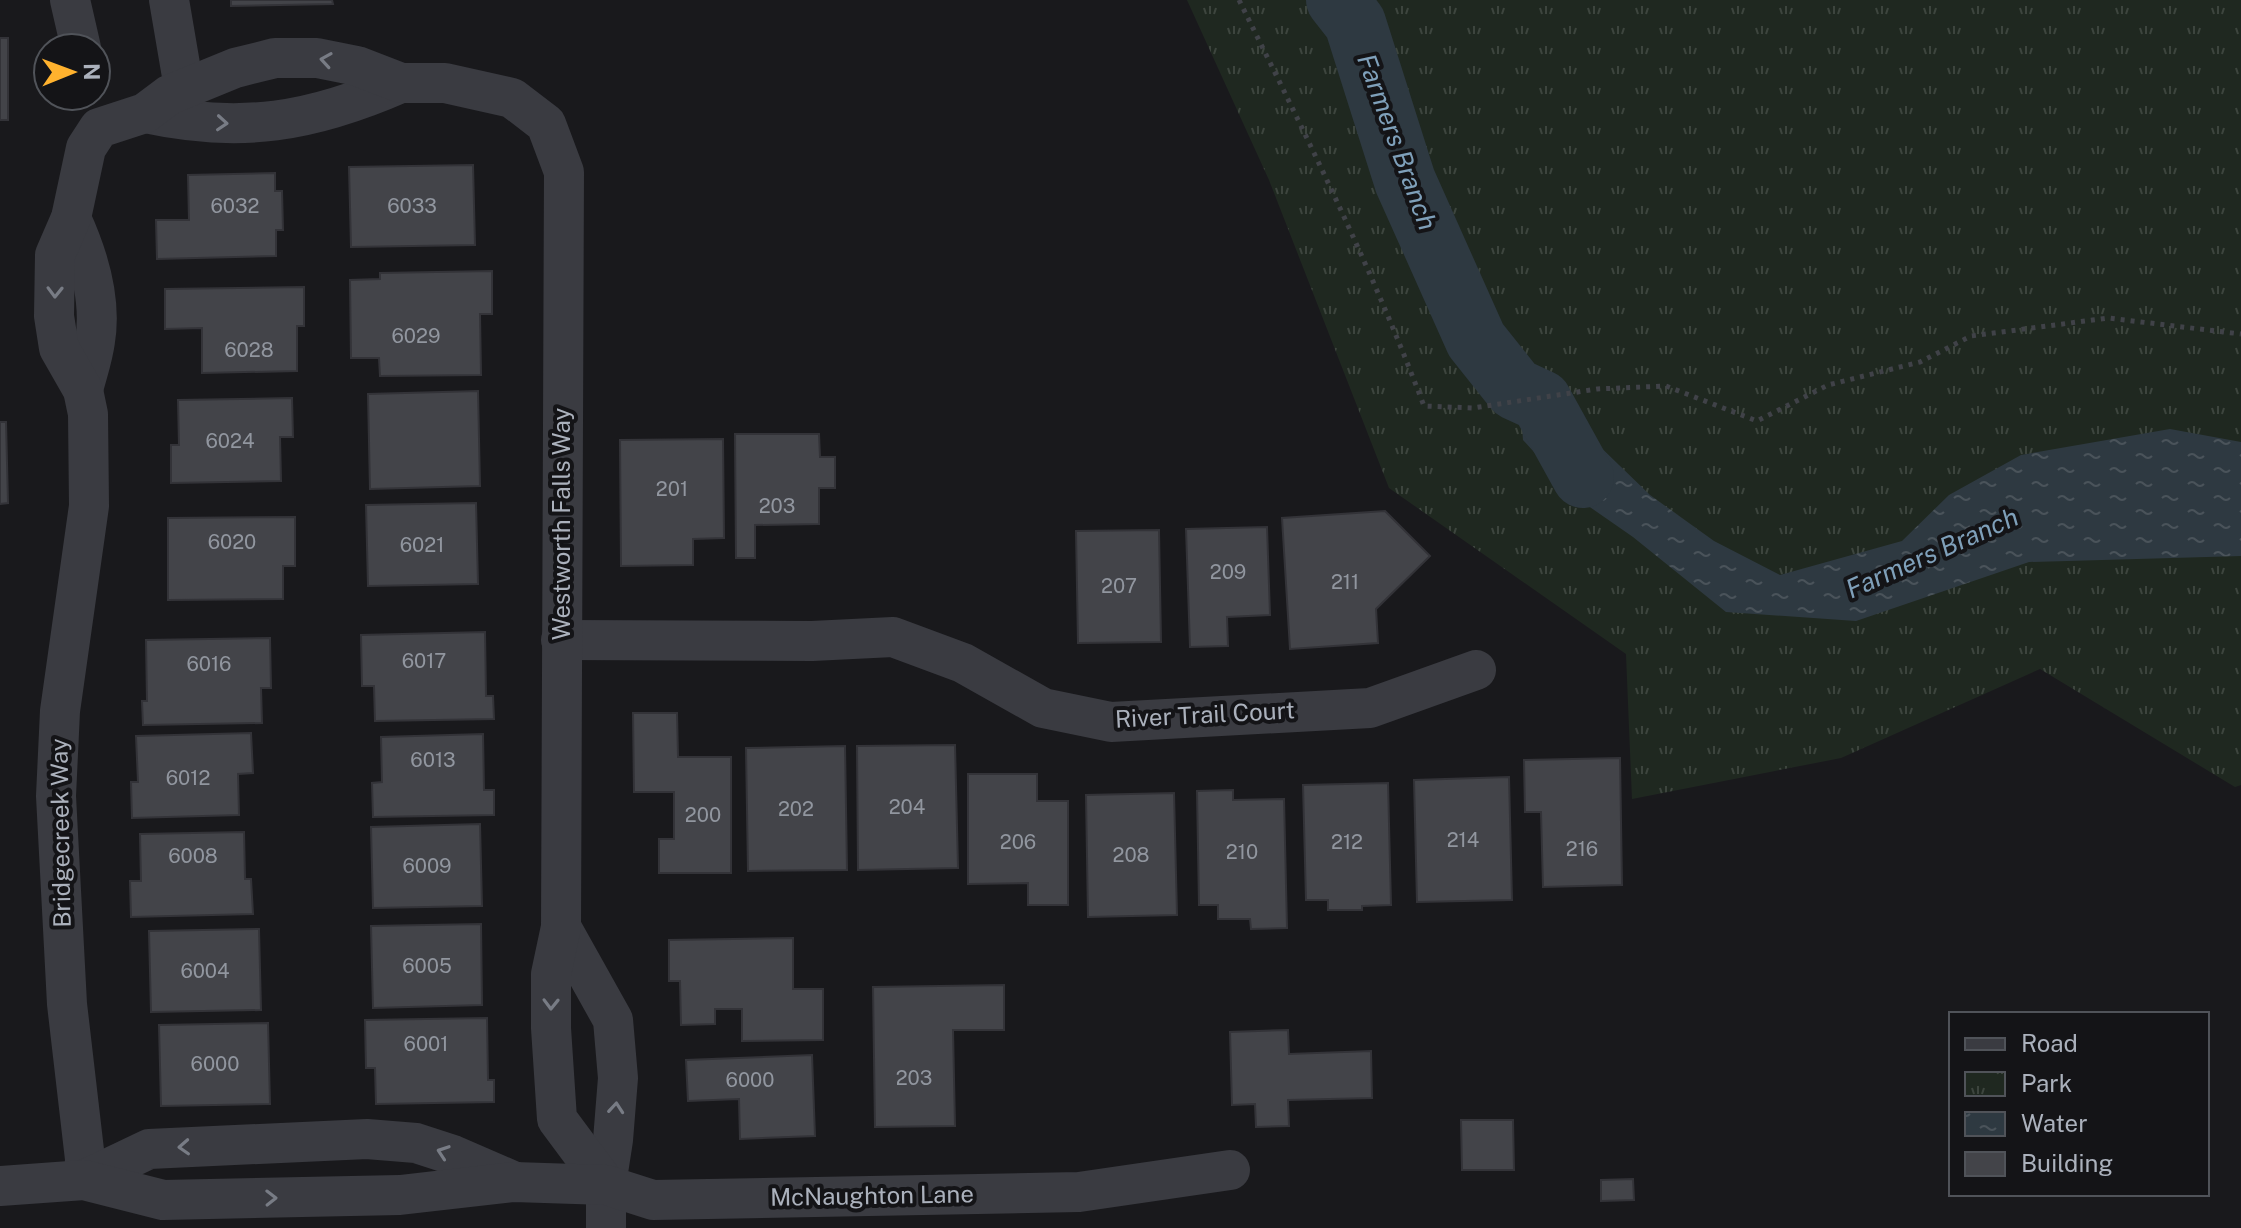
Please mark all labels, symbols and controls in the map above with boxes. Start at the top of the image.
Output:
north arrow [32,32,112,112]
water label: Farmers Branch [1351,49,1444,234]
one-way arrow [320,53,333,70]
text: N [79,63,105,80]
one-way arrow [216,114,229,131]
house number: 6032 [211,194,259,218]
house number: 6033 [387,194,437,218]
one-way arrow [46,286,63,299]
house number: 6029 [392,324,440,348]
house number: 6028 [224,338,274,362]
street label: Westworth Falls Way [547,408,575,640]
house number: 6024 [205,429,255,453]
house number: 201 [656,477,688,501]
house number: 203 [759,494,795,518]
water label: Farmers Branch [1841,501,2023,604]
house number: 6020 [208,530,256,554]
house number: 6021 [400,533,444,557]
house number: 209 [1210,560,1246,584]
house number: 211 [1331,570,1359,594]
house number: 207 [1101,574,1137,598]
house number: 6017 [402,649,446,673]
house number: 6016 [186,652,232,676]
street label: River Trail Court [1114,695,1296,733]
street label: Bridgecreek Way [44,738,76,928]
house number: 6013 [410,748,456,772]
house number: 6012 [166,766,210,790]
house number: 204 [889,795,925,819]
house number: 202 [778,797,814,821]
house number: 200 [685,803,721,827]
house number: 214 [1447,828,1479,852]
house number: 206 [1000,830,1036,854]
house number: 212 [1331,830,1363,854]
house number: 216 [1566,837,1598,861]
house number: 210 [1226,840,1258,864]
house number: 208 [1113,843,1149,867]
house number: 6008 [168,844,218,868]
house number: 6009 [402,854,452,878]
house number: 6005 [402,954,452,978]
house number: 6004 [180,959,230,983]
one-way arrow [542,998,560,1011]
legend [1949,1012,2209,1196]
text: Road [2021,1029,2078,1057]
house number: 6001 [404,1032,448,1056]
house number: 6000 [191,1052,239,1076]
house number: 203 [896,1066,932,1090]
house number: 6000 [726,1068,774,1092]
text: Park [2021,1069,2072,1097]
one-way arrow [607,1101,624,1114]
text: Water [2021,1109,2088,1137]
one-way arrow [177,1139,190,1156]
one-way arrow [436,1145,450,1161]
text: Building [2021,1149,2113,1177]
street label: McNaughton Lane [770,1179,974,1211]
one-way arrow [265,1189,278,1206]

